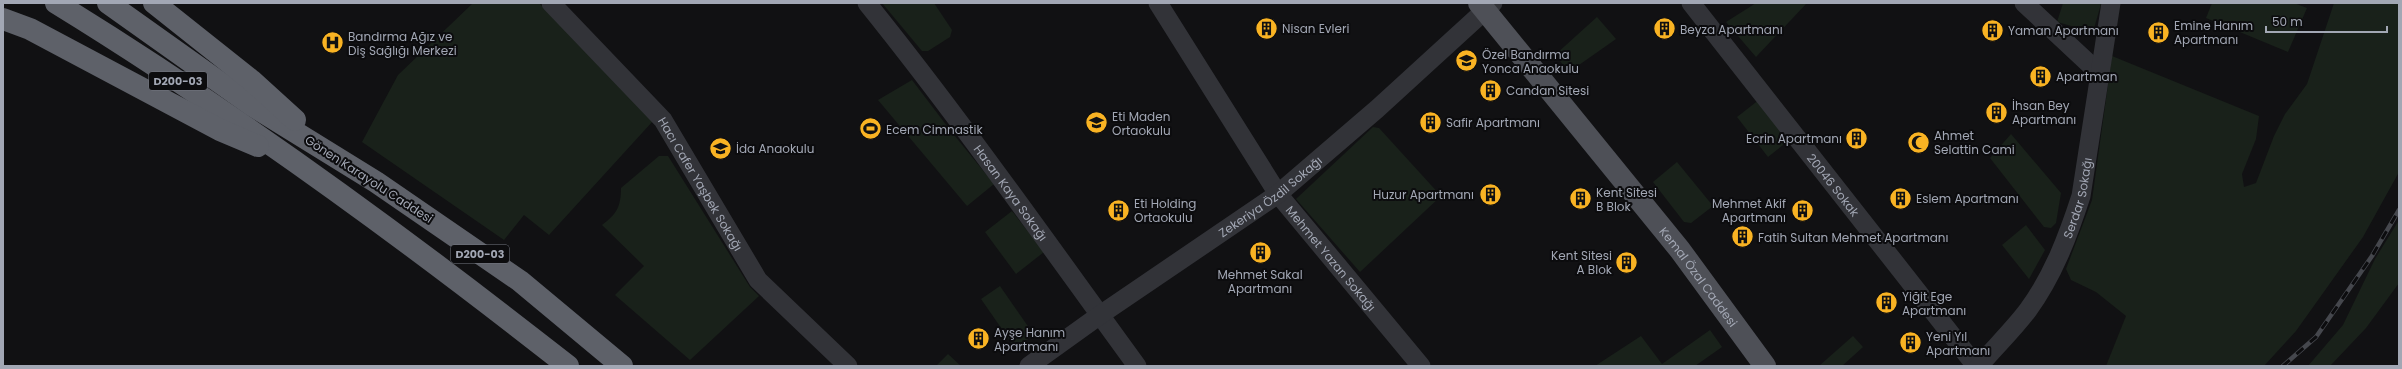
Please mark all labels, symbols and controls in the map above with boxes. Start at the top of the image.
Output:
scale bar [2266,8,2387,34]
text: 50 m [2272,13,2303,30]
building icon: Nisan Evleri [1253,15,1279,41]
building icon: Beyza Apartmanı [1651,16,1677,42]
building icon: Yaman Apartmanı [1980,17,2006,43]
place label: Emine Hanım Apartmanı [2174,17,2253,48]
building icon: Emine Hanım Apartmanı [2145,19,2171,45]
place label: Nisan Evleri [1282,20,1349,37]
place label: Beyza Apartmanı [1680,21,1783,38]
place label: Yaman Apartmanı [2008,22,2119,39]
place label: Bandırma Ağız ve Diş Sağlığı Merkezi [348,28,457,59]
hospital icon: Bandırma Ağız ve Diş Sağlığı Merkezi [320,30,346,56]
place label: Özel Bandırma Yonca Anaokulu [1482,46,1579,77]
school or university icon: Özel Bandırma Yonca Anaokulu [1453,48,1479,74]
building icon: Apartman [2028,63,2054,89]
place label: Apartman [2056,68,2117,85]
road number: D200-03 [149,72,207,90]
building icon: Candan Sitesi [1478,77,1504,103]
place label: Candan Sitesi [1506,82,1589,99]
place label: İhsan Bey Apartmanı [2012,97,2076,128]
building icon: İhsan Bey Apartmanı [1983,99,2009,125]
place label: Eti Maden Ortaokulu [1112,108,1171,139]
building icon: Safir Apartmanı [1418,109,1444,135]
school or university icon: Eti Maden Ortaokulu [1084,110,1110,136]
street label: Hacı Cafer Yaşbek Sokağı [654,114,747,254]
place label: Safir Apartmanı [1446,114,1540,131]
sports icon: Ecem Cimnastik [857,116,883,142]
place label: Ecem Cimnastik [886,121,983,138]
building icon: Ecrin Apartmanı [1844,125,1870,151]
place label: Ahmet Selattin Cami [1934,127,2015,158]
mosque icon: Ahmet Selattin Cami [1905,129,1931,155]
place label: Ecrin Apartmanı [1746,130,1842,147]
street label: Gönen Karayolu Caddesi [302,131,436,227]
school or university icon: İda Anaokulu [707,135,733,161]
place label: İda Anaokulu [736,140,814,157]
street label: Hasan Kaya Sokağı [970,141,1052,244]
street label: 20046 Sokak [1804,150,1864,220]
street label: Zekeriya Özdil Sokağı [1215,152,1325,241]
street label: Serdar Sokağı [2058,156,2095,241]
building icon: Huzur Apartmanı [1477,181,1503,207]
place label: Kent Sitesi B Blok [1596,184,1657,215]
building icon: Eslem Apartmanı [1887,185,1913,211]
place label: Huzur Apartmanı [1373,186,1474,203]
building icon: Kent Sitesi B Blok [1568,186,1594,212]
place label: Eslem Apartmanı [1916,190,2019,207]
place label: Eti Holding Ortaokulu [1134,195,1196,226]
place label: Mehmet Akif Apartmanı [1712,195,1786,226]
building icon: Eti Holding Ortaokulu [1105,197,1131,223]
building icon: Mehmet Akif Apartmanı [1789,197,1815,223]
street label: Mehmet Yazan Sokağı [1282,202,1380,315]
street label: Kemal Özal Caddesi [1656,223,1742,330]
building icon: Fatih Sultan Mehmet Apartmanı [1729,224,1755,250]
place label: Fatih Sultan Mehmet Apartmanı [1758,229,1949,246]
building icon: Mehmet Sakal Apartmanı [1247,240,1273,266]
road number: D200-03 [451,245,509,263]
place label: Kent Sitesi A Blok [1551,247,1613,278]
building icon: Kent Sitesi A Blok [1614,249,1640,275]
place label: Mehmet Sakal Apartmanı [1217,266,1303,297]
place label: Yiğit Ege Apartmanı [1902,288,1966,319]
building icon: Yiğit Ege Apartmanı [1874,290,1900,316]
place label: Ayşe Hanım Apartmanı [994,324,1065,355]
building icon: Ayşe Hanım Apartmanı [966,326,992,352]
place label: Yeni Yıl Apartmanı [1926,328,1990,359]
building icon: Yeni Yıl Apartmanı [1897,330,1923,356]

